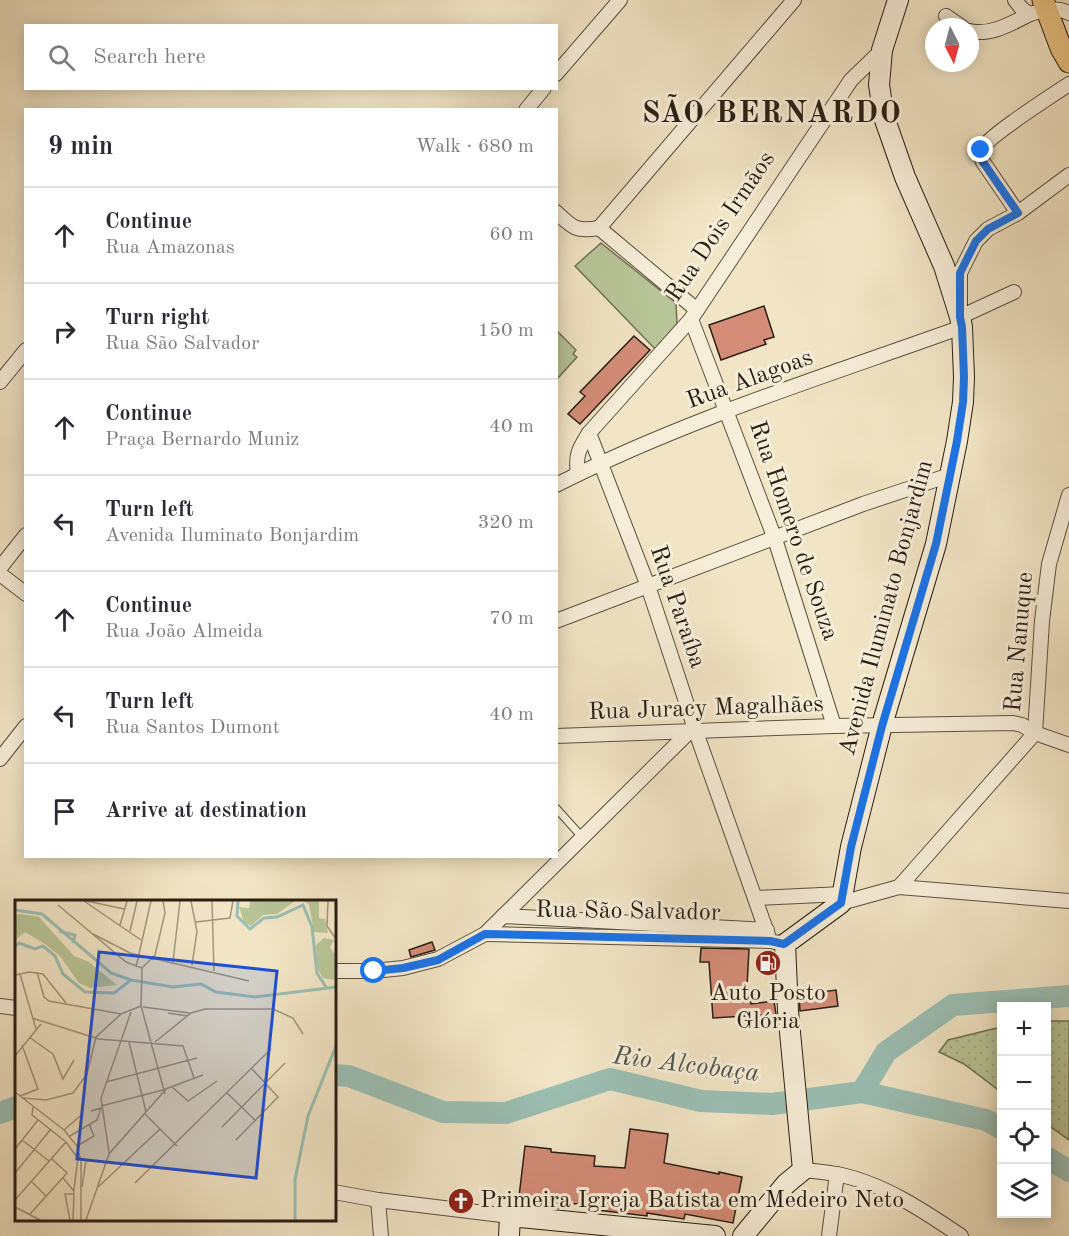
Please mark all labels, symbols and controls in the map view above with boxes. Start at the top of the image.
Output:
north arrow [925,18,979,72]
search box [24,24,558,90]
icon: search [45,41,78,74]
text: Search here [93,46,206,68]
district label: SÃO BERNARDO [642,94,902,129]
text: 9 min [48,134,113,160]
route end [967,136,993,162]
text: Walk · 680 m [415,137,534,157]
street label: Rua Dois Irmãos [662,148,780,306]
text: Continue [105,211,192,233]
icon: ahead [48,219,81,252]
text: 60 m [489,225,534,245]
text: Rua Amazonas [105,238,235,258]
text: Turn right [105,307,209,329]
icon: right [48,315,81,348]
text: 150 m [478,321,534,341]
text: Rua São Salvador [105,334,259,354]
street label: Rua Alagoas [684,346,816,414]
text: Continue [105,403,192,425]
icon: ahead [48,411,81,444]
text: 40 m [489,417,534,437]
street label: Rua Homero de Souza [744,418,842,644]
text: Praça Bernardo Muniz [105,430,299,450]
street label: Avenida Iluminato Bonjardim [836,458,938,758]
text: Turn left [105,499,194,521]
icon: left [48,507,81,540]
text: 320 m [478,513,534,533]
text: Avenida Iluminato Bonjardim [105,526,359,546]
street label: Rua Paraíba [645,543,709,672]
street label: Rua Nanuque [1002,571,1038,713]
text: Continue [105,595,192,617]
icon: ahead [48,603,81,636]
text: 70 m [489,609,534,629]
text: Rua João Almeida [105,622,263,642]
text: Turn left [105,691,194,713]
street label: Rua Juracy Magalhães [588,693,824,725]
icon: left [48,699,81,732]
text: 40 m [489,705,534,725]
text: Rua Santos Dumont [105,718,280,738]
icon: arrive [48,795,81,828]
text: Arrive at destination [105,800,307,822]
street label: Rua São Salvador [535,898,721,926]
inset map [15,900,336,1221]
fuel station icon: Auto Posto Glória [753,948,783,978]
route start [360,957,386,983]
place label: Auto Posto Glória [710,982,826,1034]
map controls [997,1002,1051,1218]
button: + [997,1002,1051,1056]
water label: Rio Alcobaça [610,1043,761,1087]
button: − [997,1056,1051,1110]
button: locate [997,1110,1051,1164]
button: layers [997,1164,1051,1218]
church icon: Primeira Igreja Batista em Medeiro Neto [446,1186,476,1216]
place label: Primeira Igreja Batista em Medeiro Neto [480,1189,904,1213]

